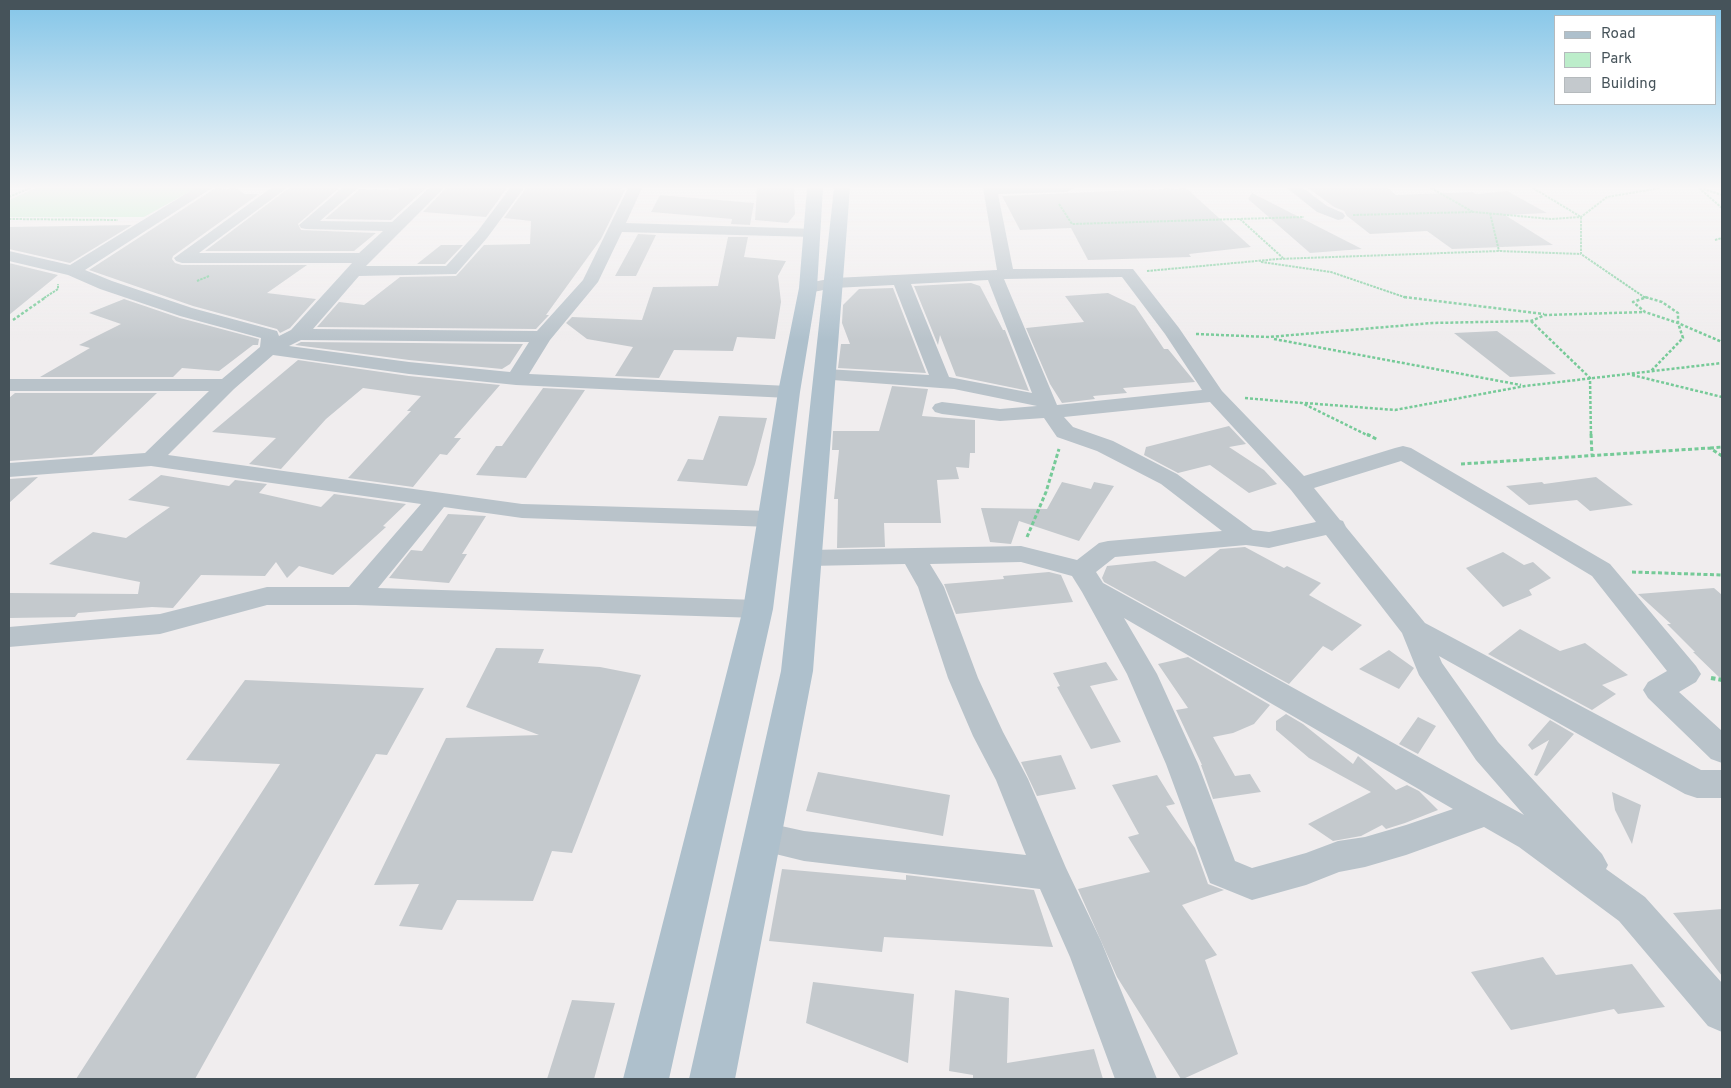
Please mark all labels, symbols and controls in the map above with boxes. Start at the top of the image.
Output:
legend [1554,15,1716,105]
text: Road [1601,25,1636,44]
text: Park [1601,50,1632,69]
text: Building [1601,75,1656,94]

